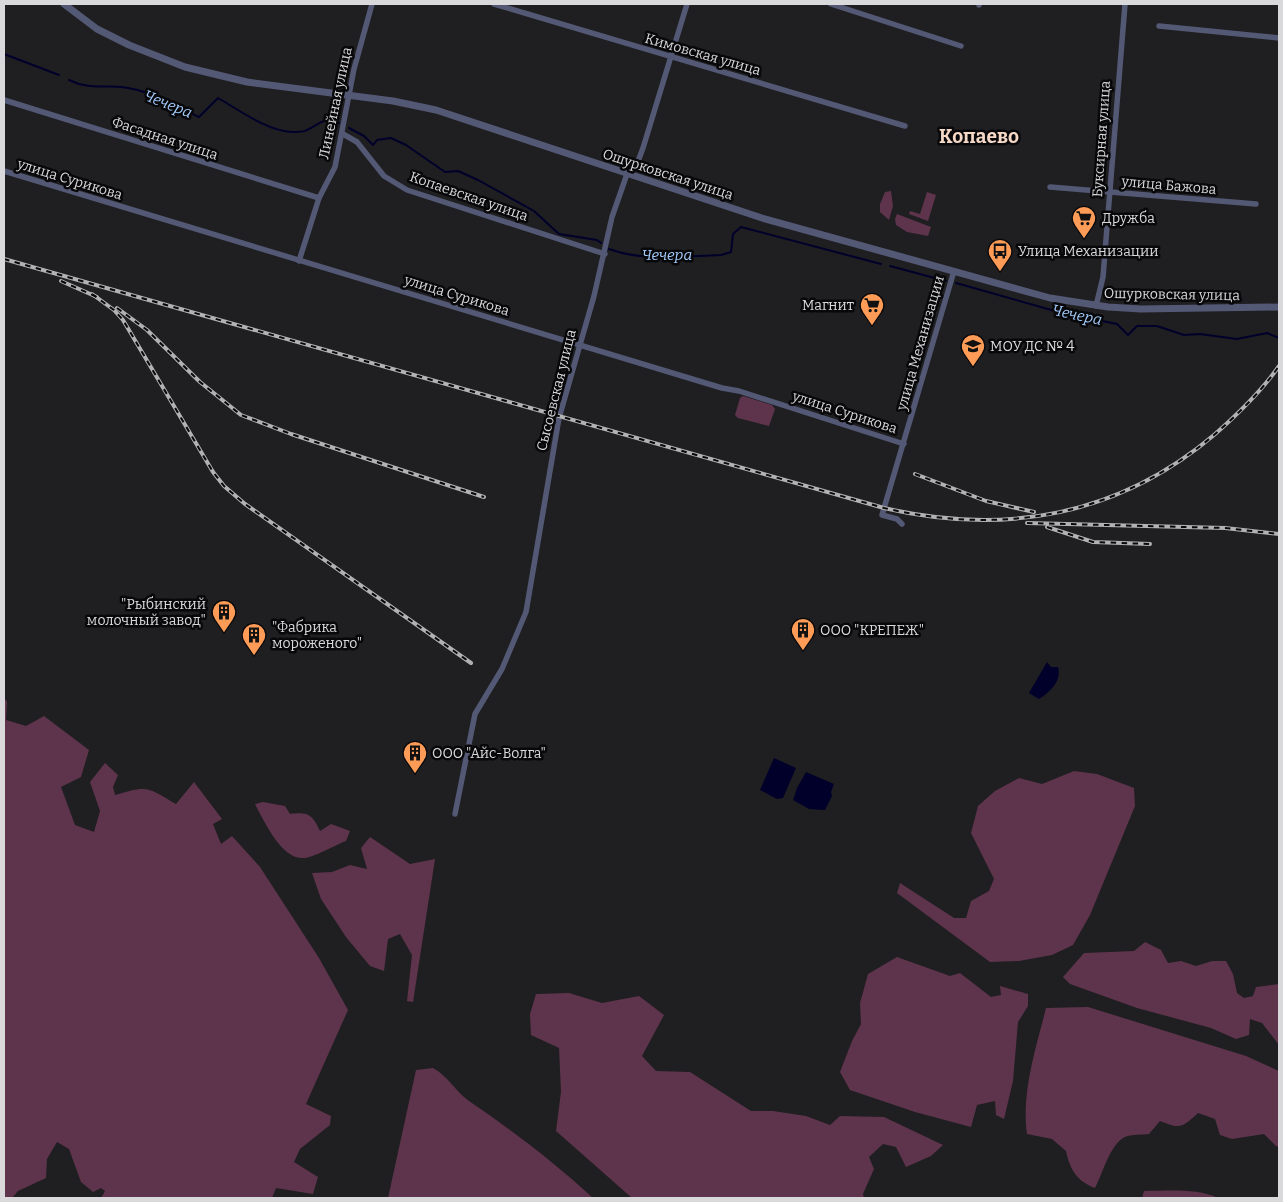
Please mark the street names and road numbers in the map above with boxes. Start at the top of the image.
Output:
street label: Кимовская улица [643,30,763,79]
street label: Линейная улица [315,45,356,161]
street label: Буксирная улица [1089,80,1114,198]
street label: Фасадная улица [110,113,220,164]
street label: Ошурковская улица [600,145,736,204]
street label: улица Сурикова [14,155,125,204]
street label: Копаевская улица [407,168,531,225]
street label: улица Бажова [1120,173,1217,198]
street label: улица Сурикова [401,271,512,320]
street label: улица Механизации [893,274,948,413]
street label: Ошурковская улица [1104,285,1241,304]
street label: Сысоевская улица [533,327,580,453]
street label: улица Сурикова [789,387,900,438]

